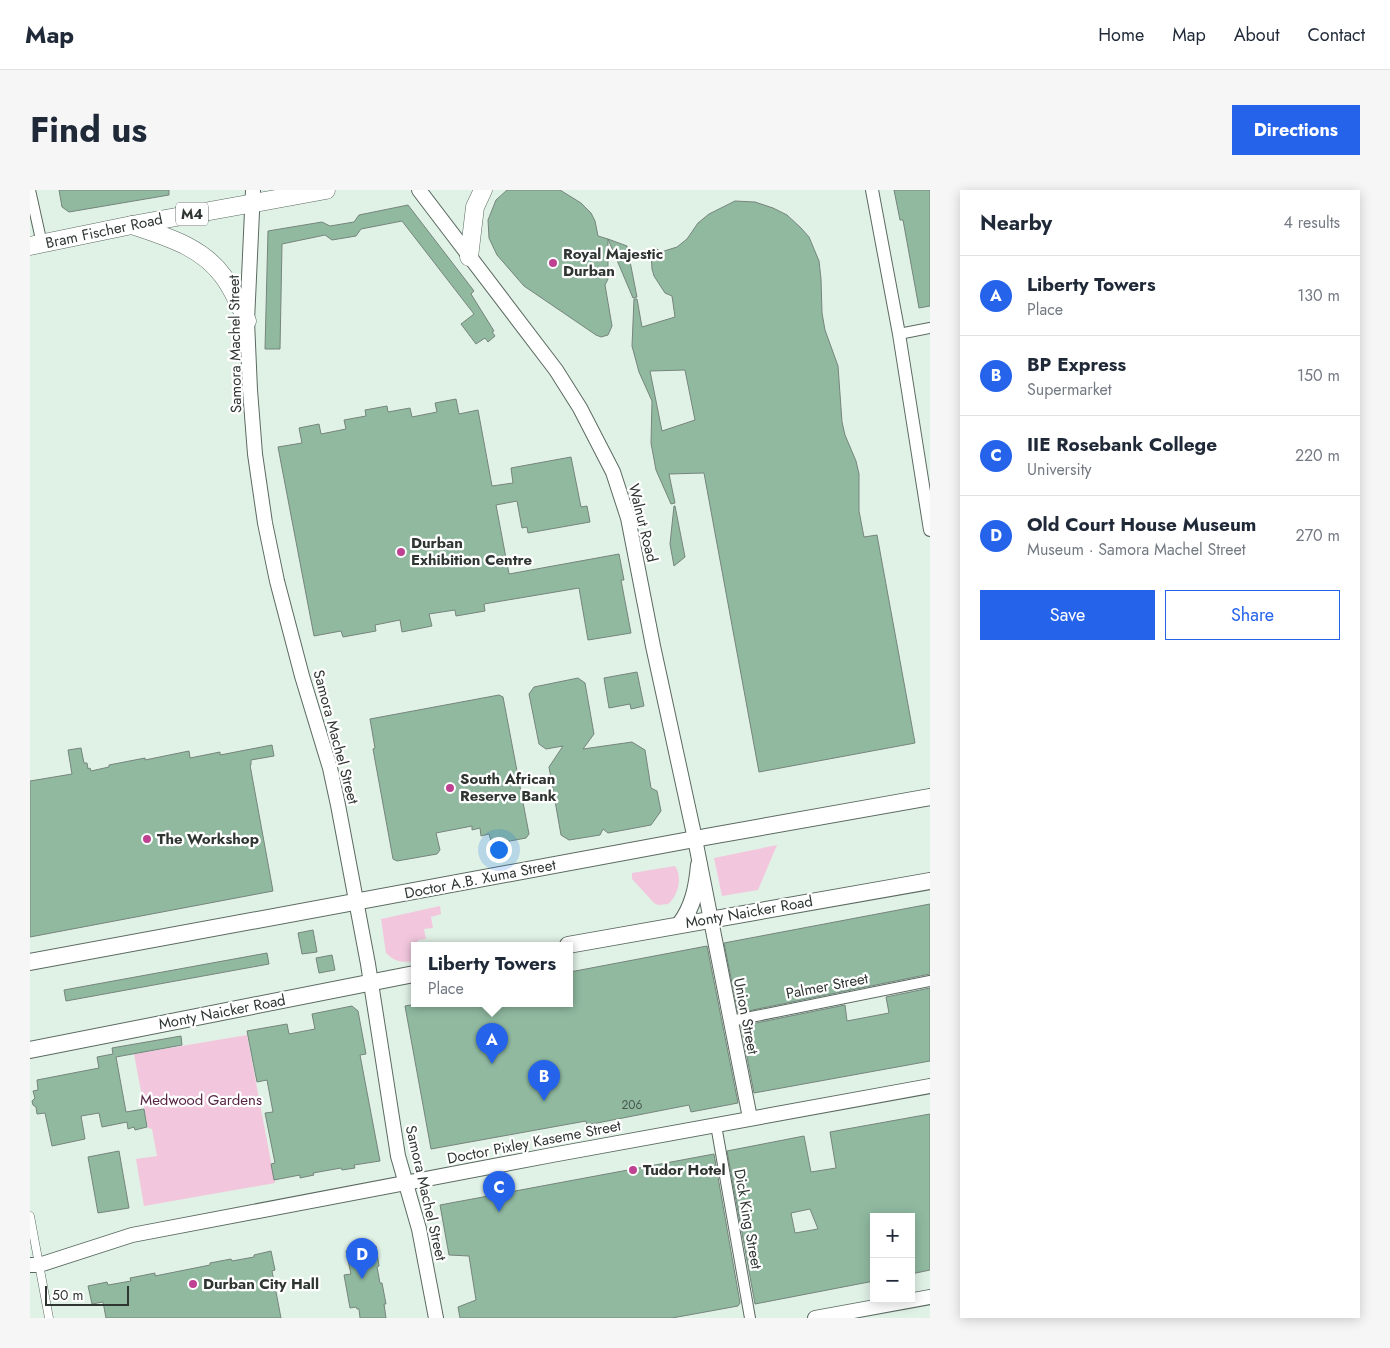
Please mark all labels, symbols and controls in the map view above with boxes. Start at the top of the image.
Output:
text: Map [25,17,74,52]
text: Home [1098,22,1144,48]
text: Map [1172,22,1206,48]
text: About [1234,22,1279,48]
text: Contact [1307,22,1365,48]
text: Find us [30,105,147,155]
button: Directions [1232,105,1360,155]
road number: M4 [176,202,208,226]
street label: Bram Fischer Road [43,208,165,254]
text: Nearby [980,208,1052,238]
text: 4 results [1284,211,1340,234]
place label: Royal Majestic Durban [563,243,663,282]
marker: Royal Majestic Durban [547,257,559,269]
text: Liberty Towers [1027,271,1156,298]
street label: Samora Machel Street [223,274,247,413]
text: A [990,284,1002,307]
text: 130 m [1297,284,1340,307]
text: Place [1027,298,1063,321]
text: BP Express [1027,351,1126,378]
text: B [991,364,1001,387]
text: 150 m [1297,364,1340,387]
text: Supermarket [1027,378,1112,401]
text: IIE Rosebank College [1027,431,1217,458]
text: C [990,444,1002,467]
text: 220 m [1295,444,1340,467]
text: University [1027,458,1092,481]
street label: Walnut Road [623,481,663,565]
text: Old Court House Museum [1027,511,1256,538]
text: D [990,524,1002,547]
text: 270 m [1296,524,1340,547]
place label: Durban Exhibition Centre [411,532,532,571]
text: Museum · Samora Machel Street [1027,538,1246,561]
marker: Durban Exhibition Centre [395,546,407,558]
button: Save [980,590,1155,640]
button: Share [1165,590,1340,640]
street label: Samora Machel Street [308,667,365,807]
place label: South African Reserve Bank [460,768,557,807]
marker: South African Reserve Bank [444,782,456,794]
place label: The Workshop [157,828,259,850]
marker: The Workshop [141,833,153,845]
your location [486,837,512,863]
street label: Doctor A.B. Xuma Street [402,853,558,904]
street label: Monty Naicker Road [684,890,814,934]
popup [411,942,573,1007]
text: Liberty Towers [428,950,556,977]
street label: Palmer Street [784,967,870,1005]
street label: Union Street [728,976,764,1057]
text: Place [428,977,464,1000]
street label: Monty Naicker Road [157,989,287,1035]
pin: A [476,1023,508,1064]
pin: B [528,1060,560,1101]
park label: Medwood Gardens [140,1089,262,1111]
house number: 206 [622,1096,643,1114]
street label: Doctor Pixley Kaseme Street [445,1114,623,1170]
street label: Samora Machel Street [400,1123,452,1263]
place label: Tudor Hotel [643,1159,726,1181]
marker: Tudor Hotel [627,1164,639,1176]
street label: Dick King Street [728,1167,768,1271]
pin: C [483,1171,515,1212]
map controls [870,1213,915,1303]
button: + [870,1213,915,1258]
pin: D [346,1238,378,1279]
button: − [870,1258,915,1303]
place label: Durban City Hall [203,1273,319,1295]
marker: Durban City Hall [187,1278,199,1290]
scale bar [45,1283,129,1306]
text: 50 m [52,1285,83,1305]

